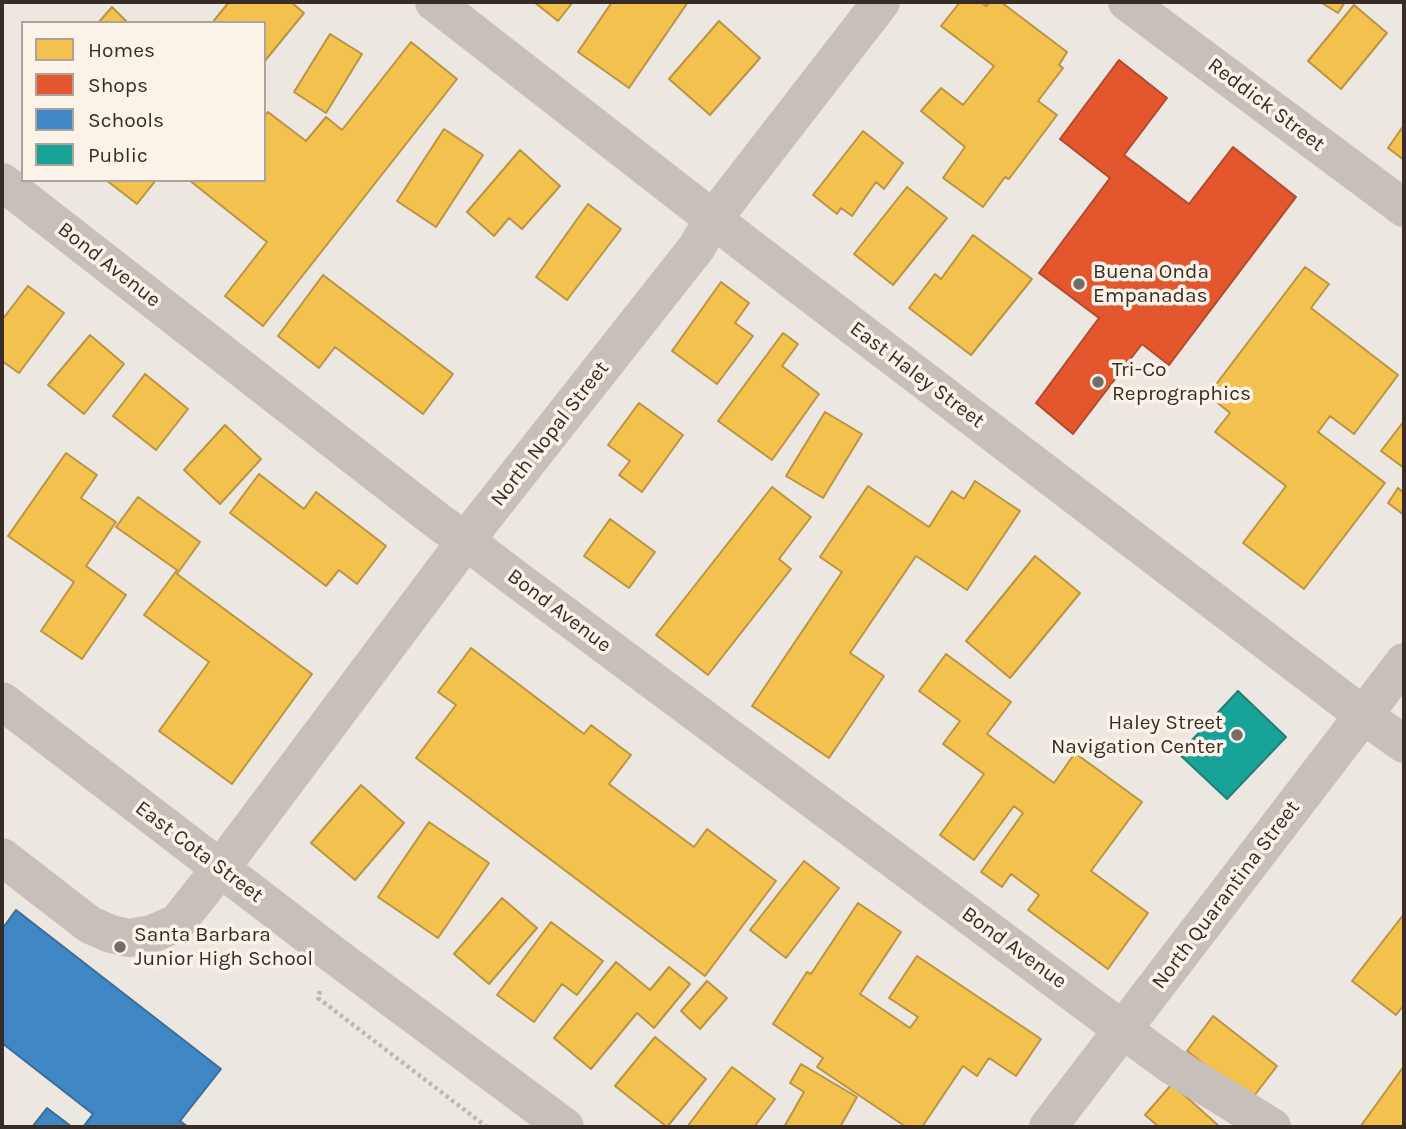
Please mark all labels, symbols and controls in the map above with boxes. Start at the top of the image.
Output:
legend [21,21,266,182]
text: Homes [88,38,155,62]
street label: Reddick Street [1202,53,1330,157]
text: Shops [88,73,148,97]
text: Schools [88,108,164,132]
text: Public [88,143,148,167]
street label: Bond Avenue [52,217,166,313]
place label: Buena Onda Empanadas [1093,259,1209,309]
marker: Buena Onda Empanadas [1071,276,1087,292]
street label: East Haley Street [845,316,989,434]
street label: North Nopal Street [486,356,614,512]
place label: Tri-Co Reprographics [1112,357,1251,407]
marker: Tri-Co Reprographics [1090,374,1106,390]
street label: Bond Avenue [502,564,616,658]
place label: Haley Street Navigation Center [1051,710,1223,760]
marker: Haley Street Navigation Center [1229,727,1245,743]
street label: East Cota Street [130,796,268,908]
street label: North Quarantina Street [1147,796,1305,994]
street label: Bond Avenue [957,901,1071,995]
place label: Santa Barbara Junior High School [134,922,313,972]
marker: Santa Barbara Junior High School [112,939,128,955]

